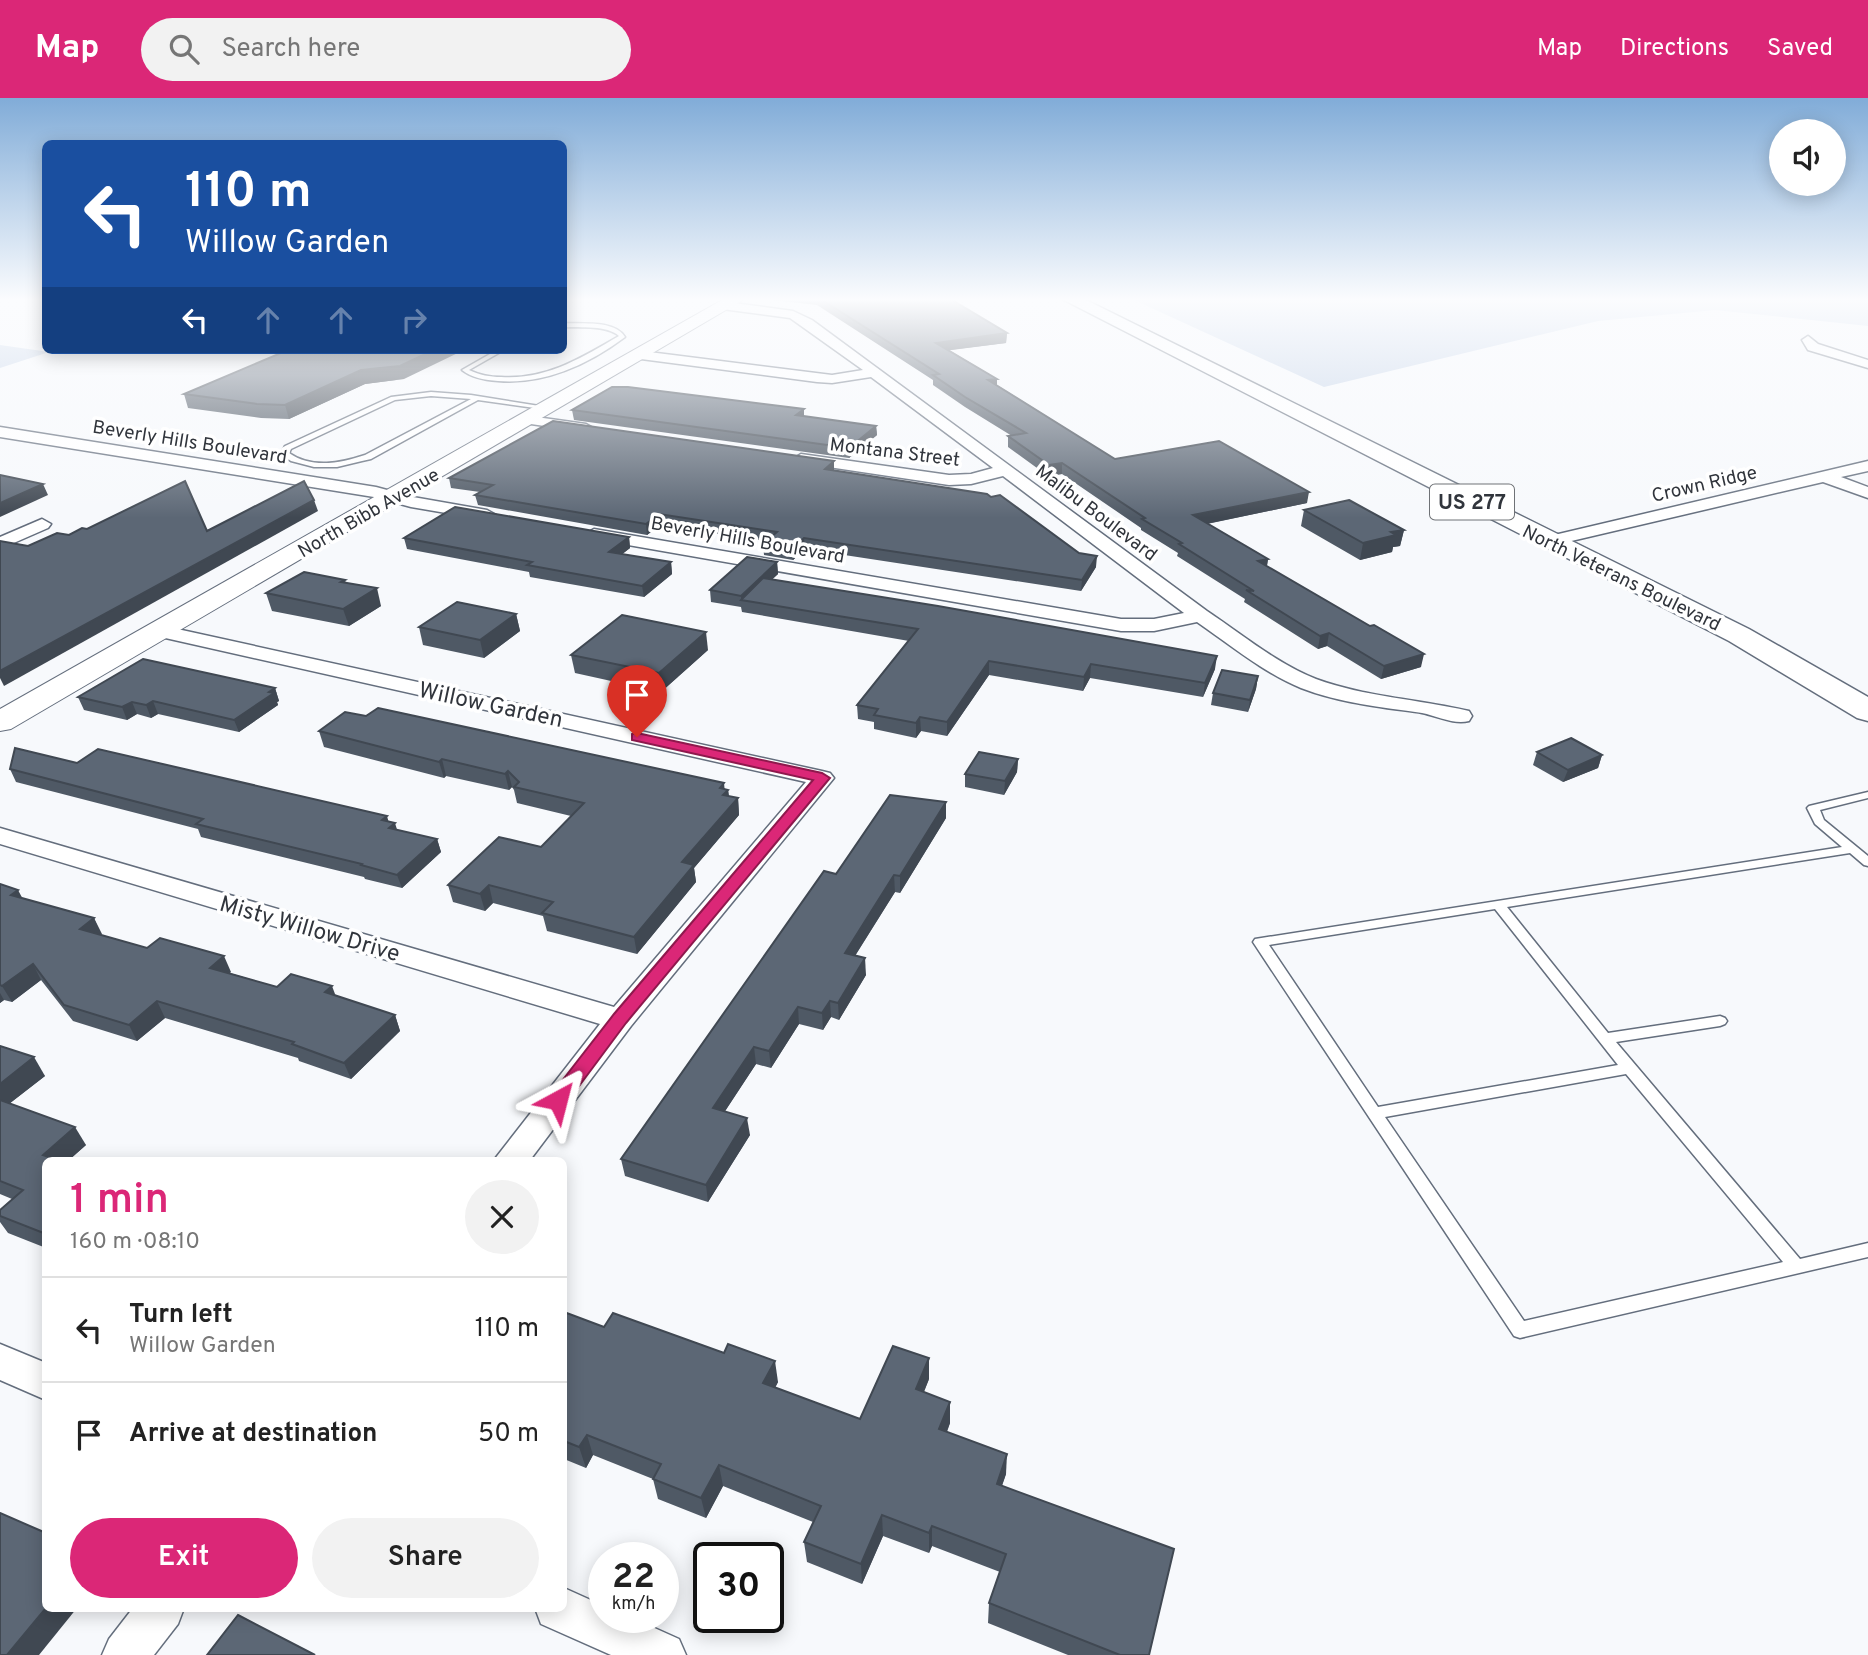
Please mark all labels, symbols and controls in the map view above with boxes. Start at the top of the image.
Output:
search box [141,18,631,81]
text: Map [35,28,99,70]
icon: search [165,30,203,68]
text: Search here [221,33,360,66]
text: Map [1537,34,1582,64]
text: Directions [1620,34,1729,64]
text: Saved [1767,34,1833,64]
map controls [1769,119,1846,196]
button: sound [1769,119,1846,196]
text: 110 m [185,163,312,225]
icon: left [70,168,161,259]
text: Willow Garden [185,224,389,264]
icon: left [176,301,214,339]
icon: ahead [249,301,287,339]
icon: ahead [322,301,360,339]
icon: right [395,301,433,339]
street label: Beverly Hills Boulevard [91,416,289,470]
street label: Montana Street [828,433,961,473]
street label: Malibu Boulevard [1030,460,1161,567]
street label: Crown Ridge [1649,461,1759,509]
street label: North Bibb Avenue [294,463,444,564]
road number: US 277 [1430,484,1514,520]
street label: Beverly Hills Boulevard [649,512,847,570]
street label: North Veterans Boulevard [1518,520,1724,637]
pin [607,665,667,737]
icon: arrive [618,676,656,714]
street label: Willow Garden [416,677,565,736]
street label: Misty Willow Drive [216,891,403,970]
position arrow [521,1063,595,1137]
text: 1 min [70,1175,169,1228]
button: close [465,1180,539,1254]
text: 160 m · 08:10 [70,1228,200,1257]
text: Turn left [129,1299,233,1332]
icon: left [70,1311,108,1349]
text: 110 m [475,1313,539,1346]
text: Willow Garden [129,1332,276,1361]
icon: arrive [70,1416,108,1454]
text: Arrive at destination [129,1418,377,1451]
text: 50 m [478,1418,539,1451]
button: Exit [70,1518,298,1598]
button: Share [312,1518,539,1598]
speed limit sign: 30 [693,1542,784,1633]
text: 22 [612,1556,655,1600]
text: km/h [612,1593,655,1616]

